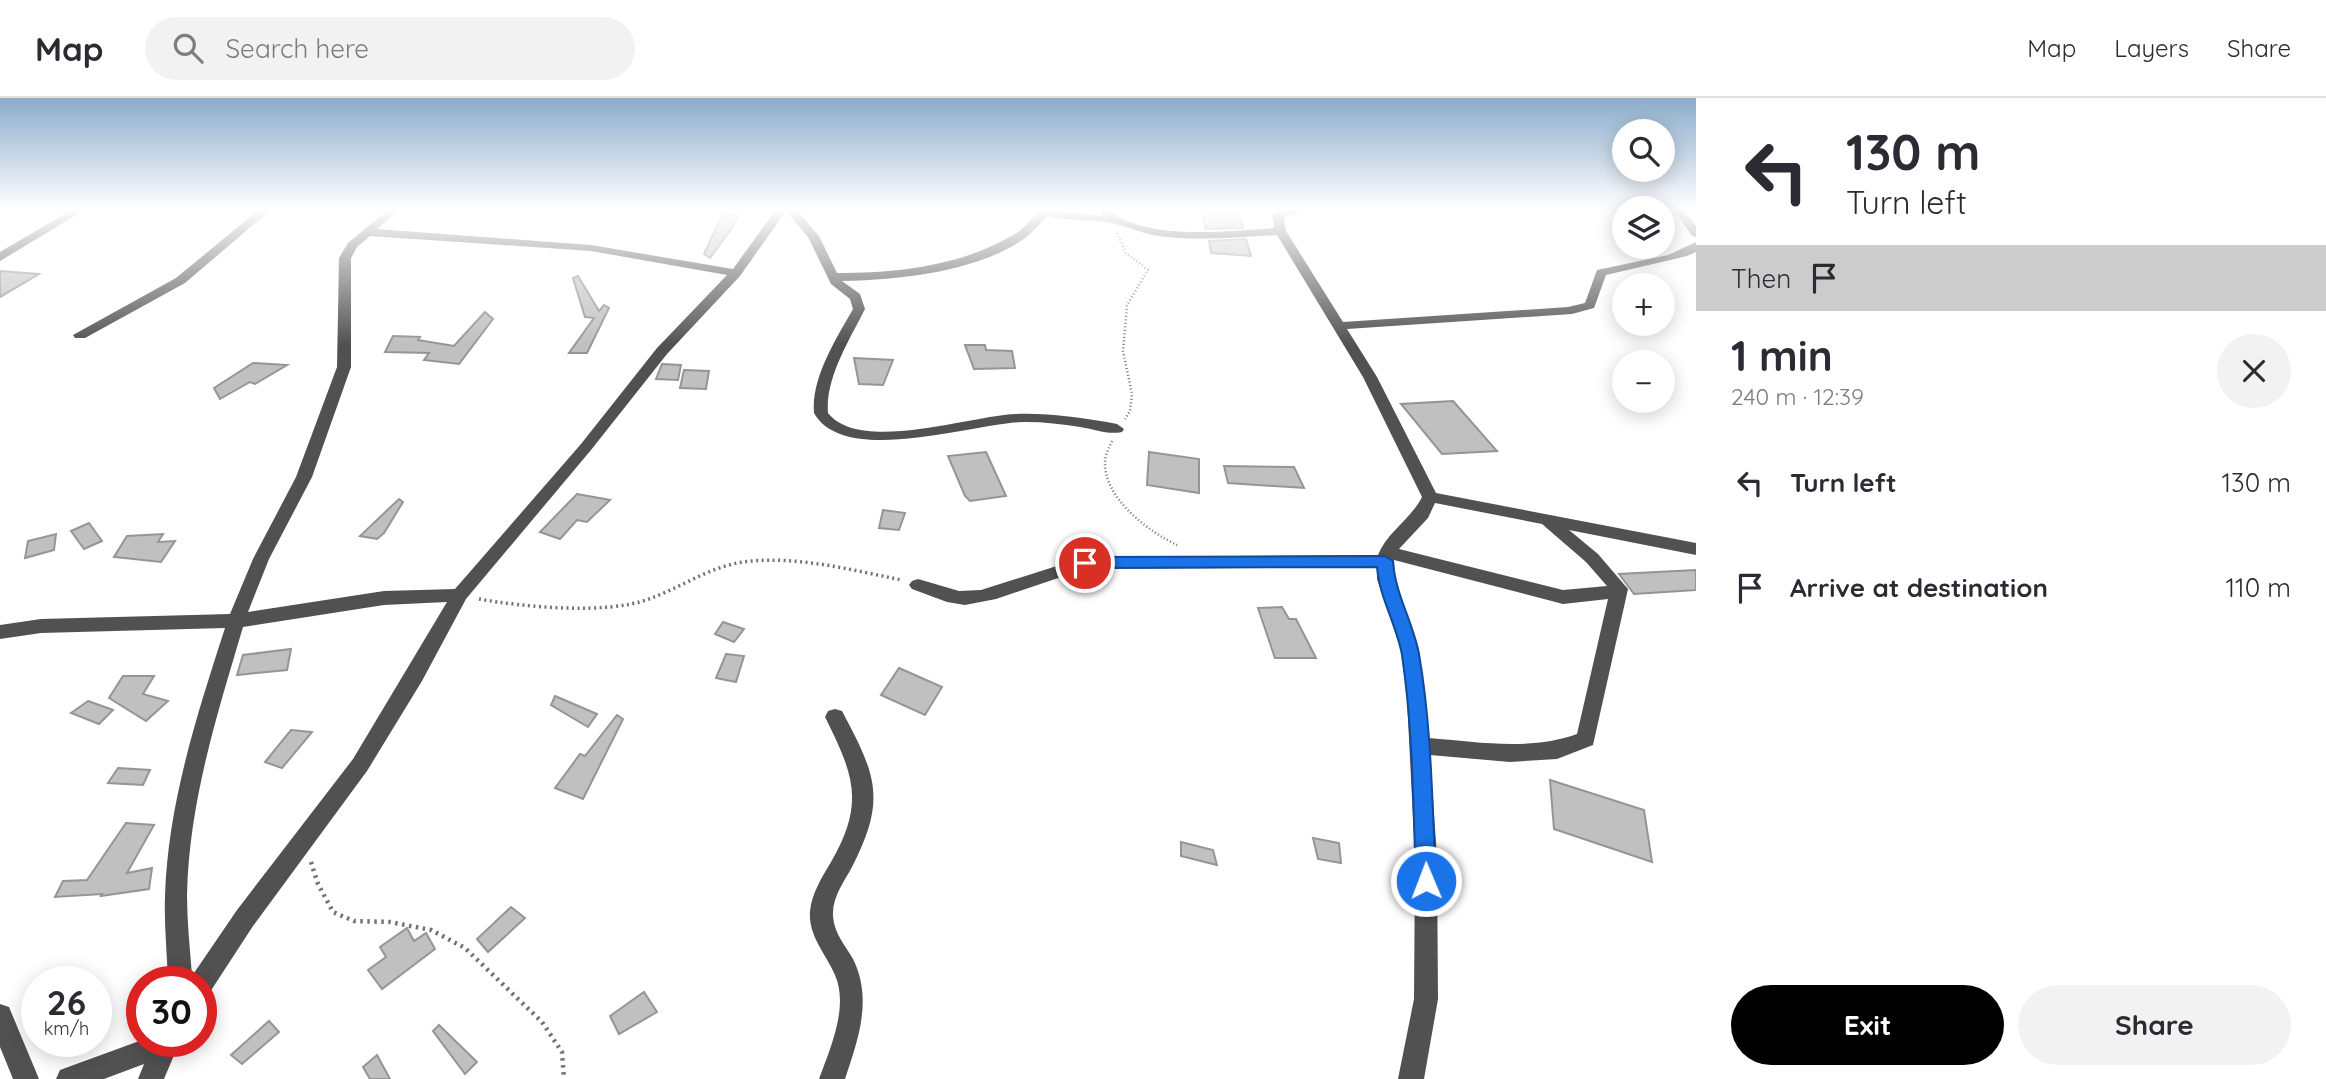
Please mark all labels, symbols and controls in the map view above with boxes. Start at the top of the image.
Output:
search box [145,17,635,80]
text: Map [35,28,103,69]
icon: search [169,29,207,67]
text: Search here [225,32,369,65]
text: Map [2027,33,2076,63]
text: Layers [2114,33,2189,63]
text: Share [2227,33,2291,63]
map controls [1612,119,1675,413]
button: search [1612,119,1675,182]
text: 130 m [1846,121,1980,182]
icon: left [1731,126,1822,217]
text: Turn left [1846,182,1967,222]
button: layers [1612,196,1675,259]
icon: arrive [1805,259,1843,297]
text: Then [1731,262,1791,295]
button: + [1612,273,1675,336]
text: 1 min [1731,329,1833,382]
button: close [2217,334,2291,408]
button: − [1612,350,1675,413]
text: 240 m · 12:39 [1731,382,1864,411]
icon: left [1731,464,1769,502]
text: Turn left [1790,466,1897,499]
text: 130 m [2221,466,2291,499]
pin [1055,533,1115,593]
icon: arrive [1066,544,1104,582]
icon: arrive [1731,569,1769,607]
text: Arrive at destination [1790,571,2048,604]
text: 110 m [2225,571,2291,604]
position arrow [1389,844,1463,918]
speed limit sign: 30 [126,966,217,1057]
text: 26 [47,980,86,1024]
button: Exit [1731,985,2004,1065]
button: Share [2018,985,2291,1065]
text: km/h [44,1017,89,1040]

